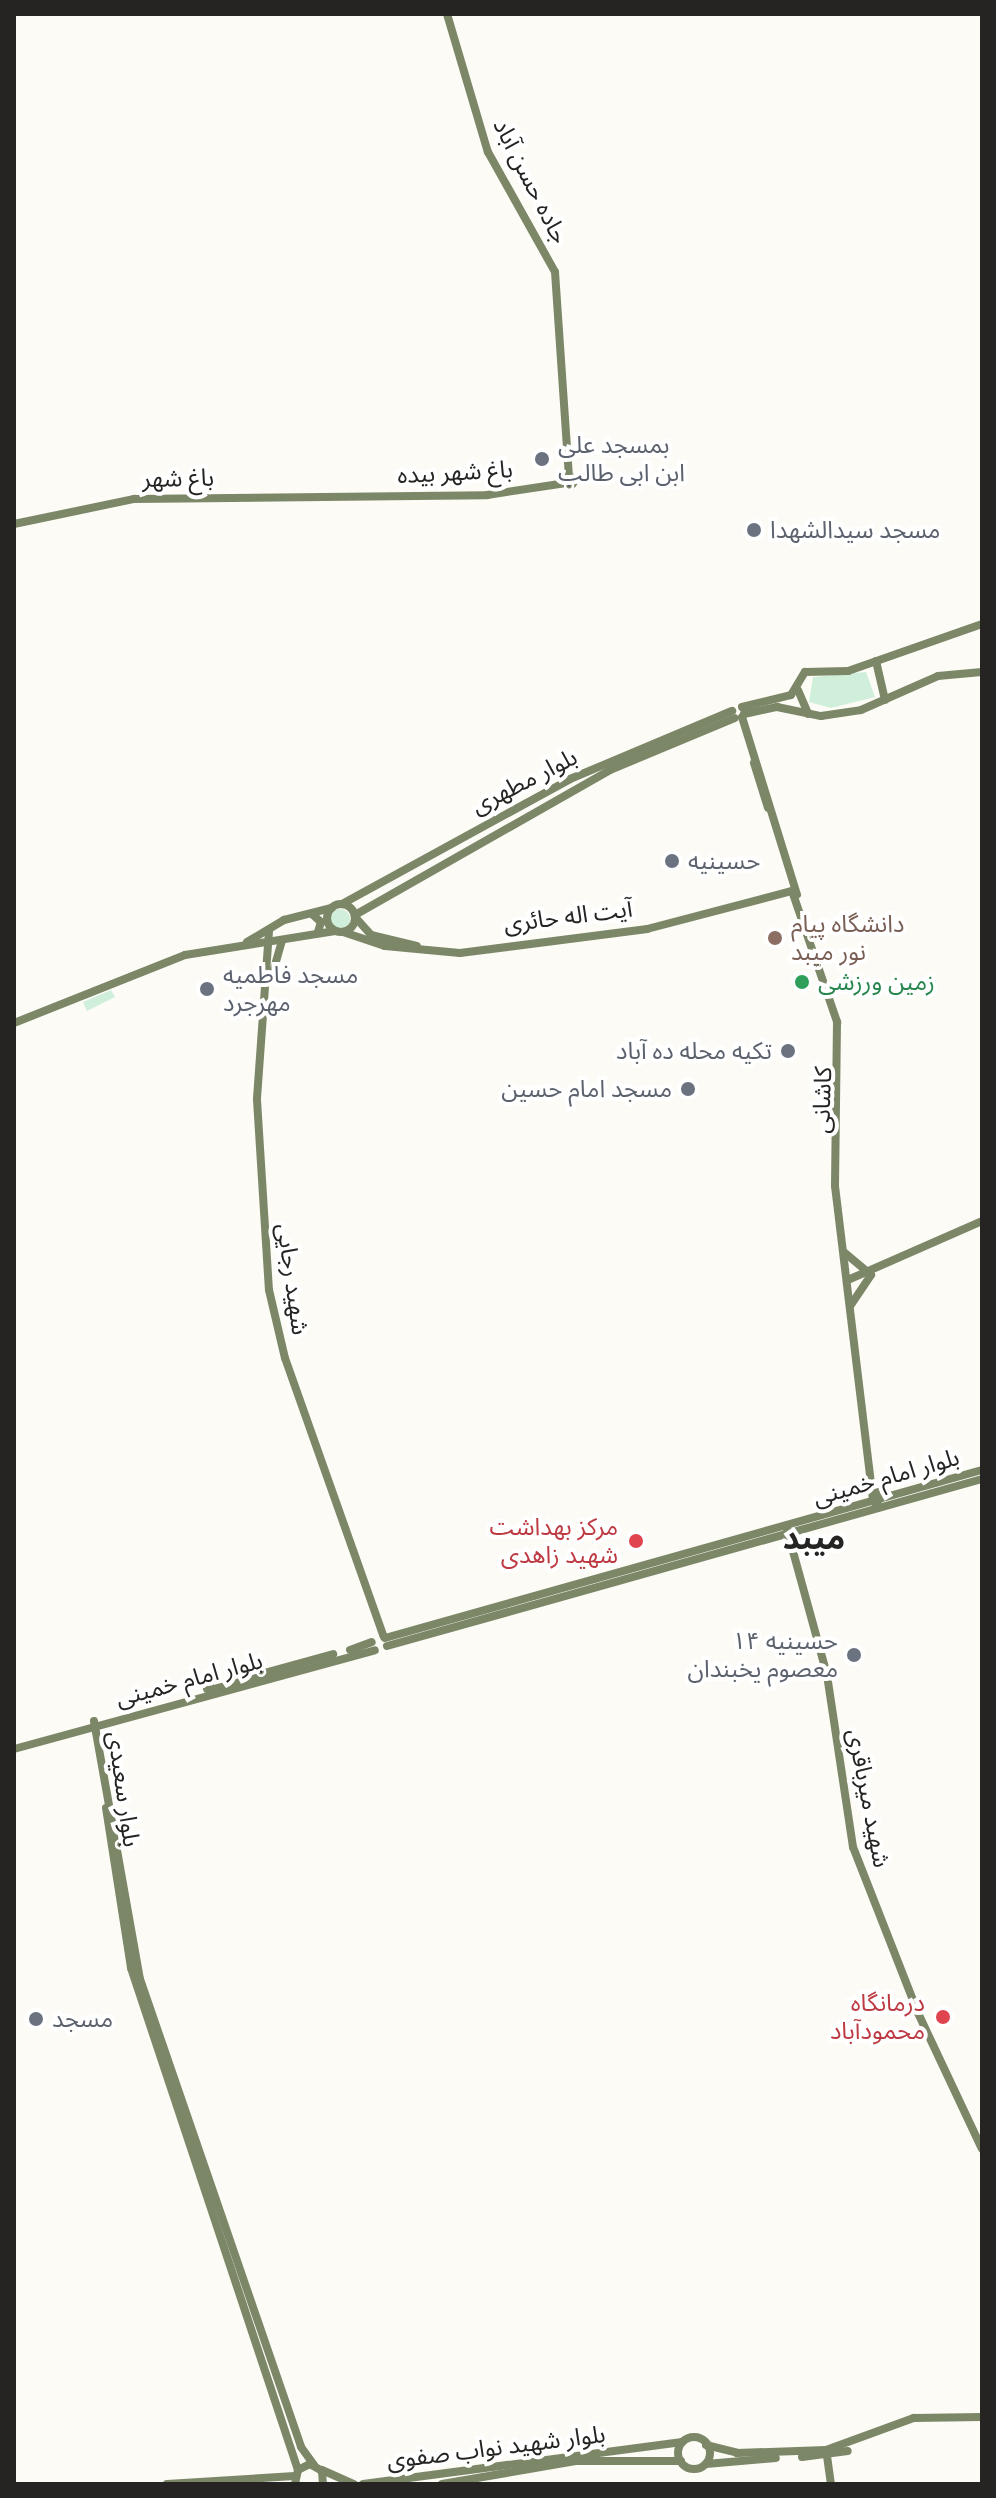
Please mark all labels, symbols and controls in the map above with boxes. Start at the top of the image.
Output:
street label: جاده حسن آباد [487,114,575,248]
place label: بمسجد علی ابن ابی طالب [558,431,685,487]
marker: بمسجد علی ابن ابی طالب [533,450,551,468]
street label: باغ شهر بیده [396,455,514,489]
street label: باغ شهر [142,463,214,493]
place label: مسجد سیدالشهدا [770,516,940,544]
marker: مسجد سیدالشهدا [745,521,763,539]
street label: بلوار مطهری [466,742,582,820]
place label: حسینیه [688,847,760,875]
marker: حسینیه [663,852,681,870]
street label: آیت اله حائری [502,894,634,938]
place label: دانشگاه پیام نور میبد [791,910,904,966]
marker: دانشگاه پیام نور میبد [766,929,784,947]
place label: مسجد فاطمیه مهرجرد [223,961,358,1017]
place label: زمین ورزشی [818,968,935,996]
marker: زمین ورزشی [793,973,811,991]
marker: مسجد فاطمیه مهرجرد [198,980,216,998]
place label: تکیه محله ده آباد [616,1037,772,1065]
marker: تکیه محله ده آباد [779,1042,797,1060]
street label: کاشانی [806,1066,838,1134]
place label: مسجد امام حسین [501,1075,672,1103]
marker: مسجد امام حسین [679,1080,697,1098]
street label: شهید رجایی [271,1221,315,1337]
street label: بلوار امام خمینی [809,1442,963,1512]
place label: مرکز بهداشت شهید زاهدی [489,1513,618,1569]
district label: میبد [783,1518,845,1556]
marker: مرکز بهداشت شهید زاهدی [625,1530,647,1552]
place label: حسینیه ۱۴ معصوم یخبندان [687,1627,838,1683]
street label: بلوار امام خمینی [112,1646,266,1712]
marker: حسینیه ۱۴ معصوم یخبندان [845,1646,863,1664]
street label: شهید میرباقری [841,1726,897,1870]
street label: بلوار سعیدی [102,1729,146,1849]
place label: درمانگاه محمودآباد [830,1989,925,2045]
place label: مسجد [52,2005,113,2033]
marker: درمانگاه محمودآباد [932,2006,954,2028]
marker: مسجد [27,2010,45,2028]
street label: بلوار شهید نواب صفوی [385,2419,607,2475]

